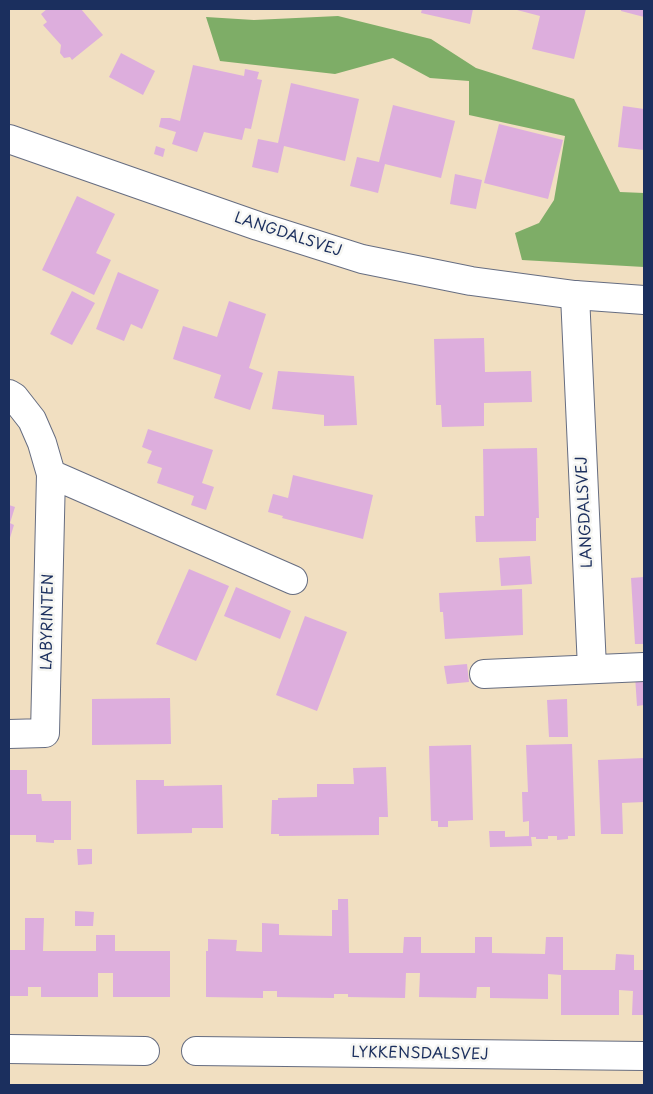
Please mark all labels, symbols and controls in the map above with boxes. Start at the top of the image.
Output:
street label: LANGDALSVEJ [232,209,344,261]
street label: LANGDALSVEJ [573,456,597,568]
street label: LABYRINTEN [38,574,58,670]
street label: LYKKENSDALSVEJ [351,1044,489,1064]

